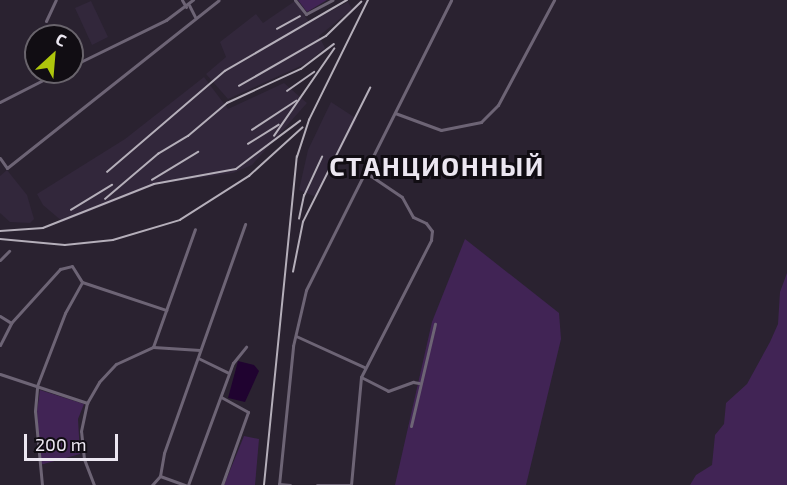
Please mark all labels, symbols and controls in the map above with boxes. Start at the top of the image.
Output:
north arrow [24,24,84,84]
text: С [53,29,70,50]
district label: СТАНЦИОННЫЙ [329,150,545,182]
scale bar [27,422,122,460]
text: 200 m [35,433,87,455]

